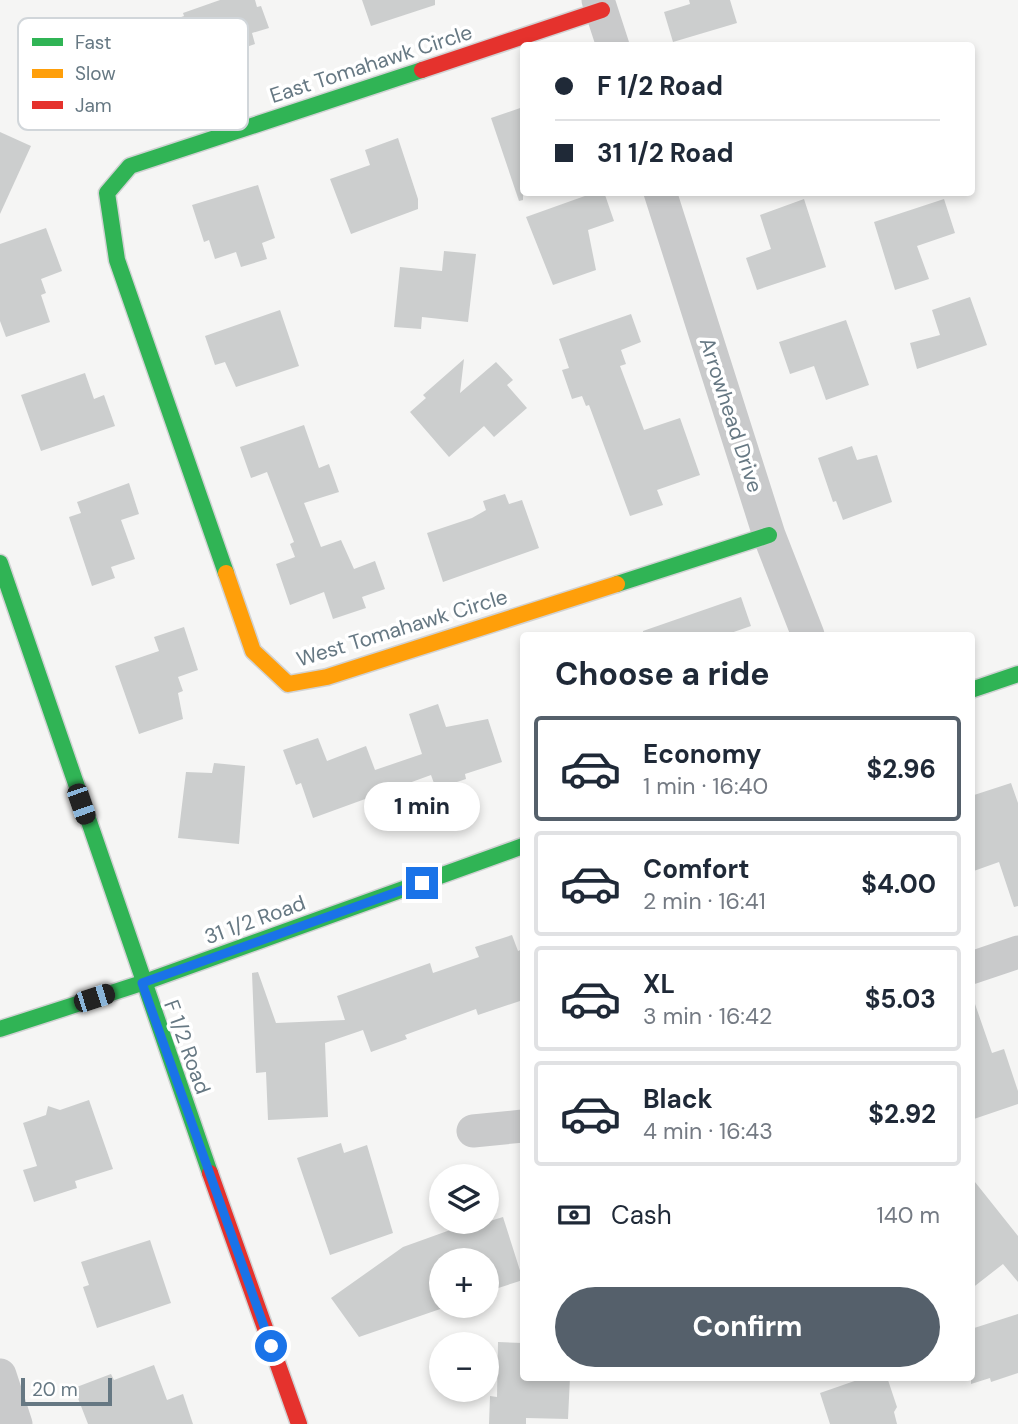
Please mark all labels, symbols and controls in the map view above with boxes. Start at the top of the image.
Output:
legend [18,18,248,130]
street label: East Tomahawk Circle [266,18,476,110]
text: Fast [75,30,111,55]
text: Slow [75,61,116,86]
text: F 1/2 Road [597,69,723,103]
text: Jam [75,93,112,118]
text: 31 1/2 Road [597,136,734,170]
street label: Arrowhead Drive [693,334,769,496]
street label: West Tomahawk Circle [293,583,511,673]
text: Choose a ride [555,653,770,695]
icon: car [559,737,622,800]
text: Economy [643,737,761,771]
text: $2.96 [867,752,936,786]
text: 1 min · 16:40 [643,771,768,801]
car [65,781,98,827]
callout: 1 min [364,782,480,830]
text: 1 min [394,791,450,821]
icon: car [559,852,622,915]
text: Comfort [643,852,749,886]
route end [406,867,438,899]
text: $4.00 [861,867,936,901]
text: 2 min · 16:41 [643,886,766,916]
street label: 31 1/2 Road [201,889,309,951]
icon: car [559,967,622,1030]
text: XL [643,967,675,1001]
car [71,982,118,1014]
text: $5.03 [865,982,936,1016]
street label: F 1/2 Road [157,996,217,1098]
text: 3 min · 16:42 [643,1001,772,1031]
icon: car [559,1082,622,1145]
text: Black [643,1082,713,1116]
text: $2.92 [868,1097,936,1131]
text: 4 min · 16:43 [643,1116,773,1146]
map controls [429,1164,499,1402]
button: layers [429,1164,499,1234]
icon: cash [555,1196,593,1234]
text: Cash [611,1198,672,1232]
text: 140 m [877,1200,940,1230]
button: + [429,1248,499,1318]
button: Confirm [555,1287,940,1367]
route start [255,1330,287,1362]
button: − [429,1332,499,1402]
scale bar [21,1375,112,1407]
text: 20 m [32,1377,78,1402]

